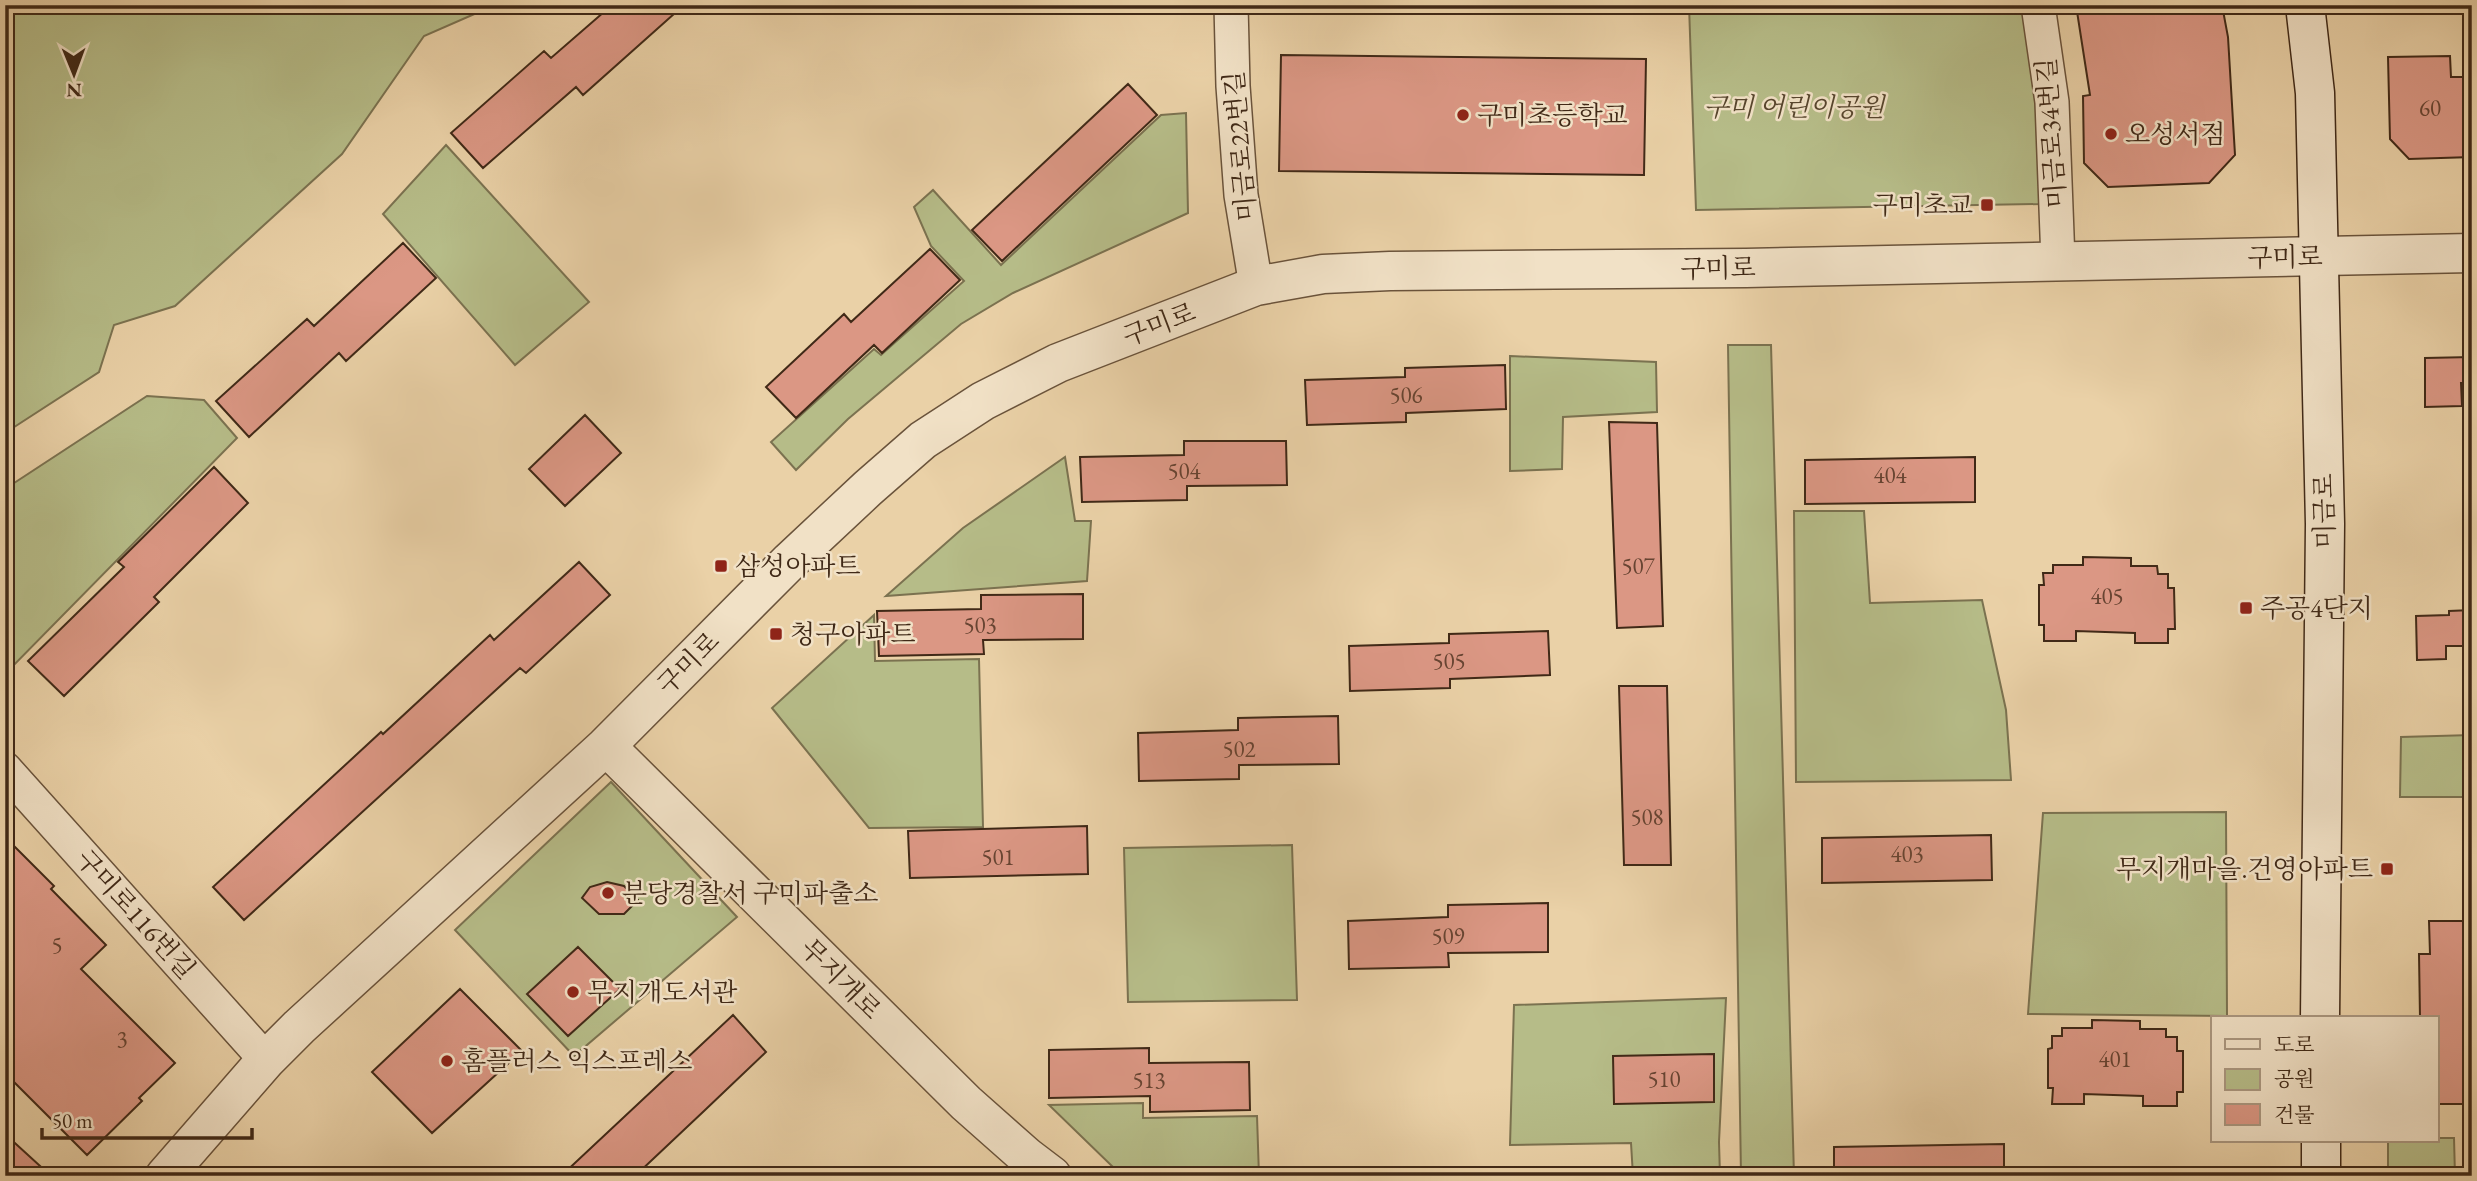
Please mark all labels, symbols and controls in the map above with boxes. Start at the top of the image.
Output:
north arrow [38,38,108,108]
street label: 미금로34번길 [2029,57,2073,209]
street label: 미금로22번길 [1217,70,1263,222]
text: N [66,78,82,103]
park label: 구미 어린이공원 [1703,90,1886,124]
house number: 60 [2419,93,2441,123]
place label: 구미초등학교 [1477,98,1628,132]
marker: 구미초등학교 [1455,107,1471,123]
place label: 오성서점 [2125,117,2225,151]
marker: 오성서점 [2103,126,2119,142]
place label: 구미초교 [1873,188,1973,222]
marker: 구미초교 [1979,197,1995,213]
street label: 구미로 [2247,239,2323,275]
street label: 구미로 [1680,250,1756,286]
street label: 구미로 [1118,295,1200,353]
house number: 506 [1389,380,1423,410]
house number: 504 [1167,456,1202,486]
house number: 404 [1873,460,1908,490]
street label: 미금로 [2306,473,2342,549]
place label: 삼성아파트 [735,549,861,583]
house number: 507 [1621,551,1656,581]
marker: 삼성아파트 [713,558,729,574]
house number: 405 [2090,581,2124,611]
place label: 주공4단지 [2260,591,2373,625]
marker: 주공4단지 [2238,600,2254,616]
house number: 503 [963,610,997,640]
place label: 청구아파트 [790,617,916,651]
street label: 구미로 [649,624,727,702]
marker: 청구아파트 [768,626,784,642]
house number: 505 [1432,646,1466,676]
house number: 502 [1222,734,1256,764]
house number: 508 [1630,802,1664,832]
house number: 403 [1890,839,1924,869]
street label: 구미로116번길 [69,842,203,986]
house number: 501 [981,842,1015,872]
place label: 무지개마을.건영아파트 [2116,852,2373,886]
marker: 무지개마을.건영아파트 [2379,861,2395,877]
place label: 분당경찰서 구미파출소 [622,876,878,910]
marker: 분당경찰서 구미파출소 [600,885,616,901]
house number: 509 [1431,921,1465,951]
house number: 5 [51,930,63,960]
street label: 무지개로 [793,931,889,1027]
place label: 무지개도서관 [587,975,738,1009]
marker: 무지개도서관 [565,984,581,1000]
legend [2211,1016,2438,1142]
house number: 3 [116,1024,128,1054]
text: 도로 [2274,1031,2315,1058]
place label: 홈플러스 익스프레스 [461,1044,692,1078]
house number: 401 [2098,1044,2132,1074]
marker: 홈플러스 익스프레스 [439,1053,455,1069]
house number: 510 [1647,1064,1681,1094]
house number: 513 [1132,1065,1166,1095]
text: 공원 [2274,1065,2315,1092]
scale bar [42,1097,252,1141]
text: 건물 [2274,1101,2315,1128]
text: 50 m [52,1107,93,1134]

